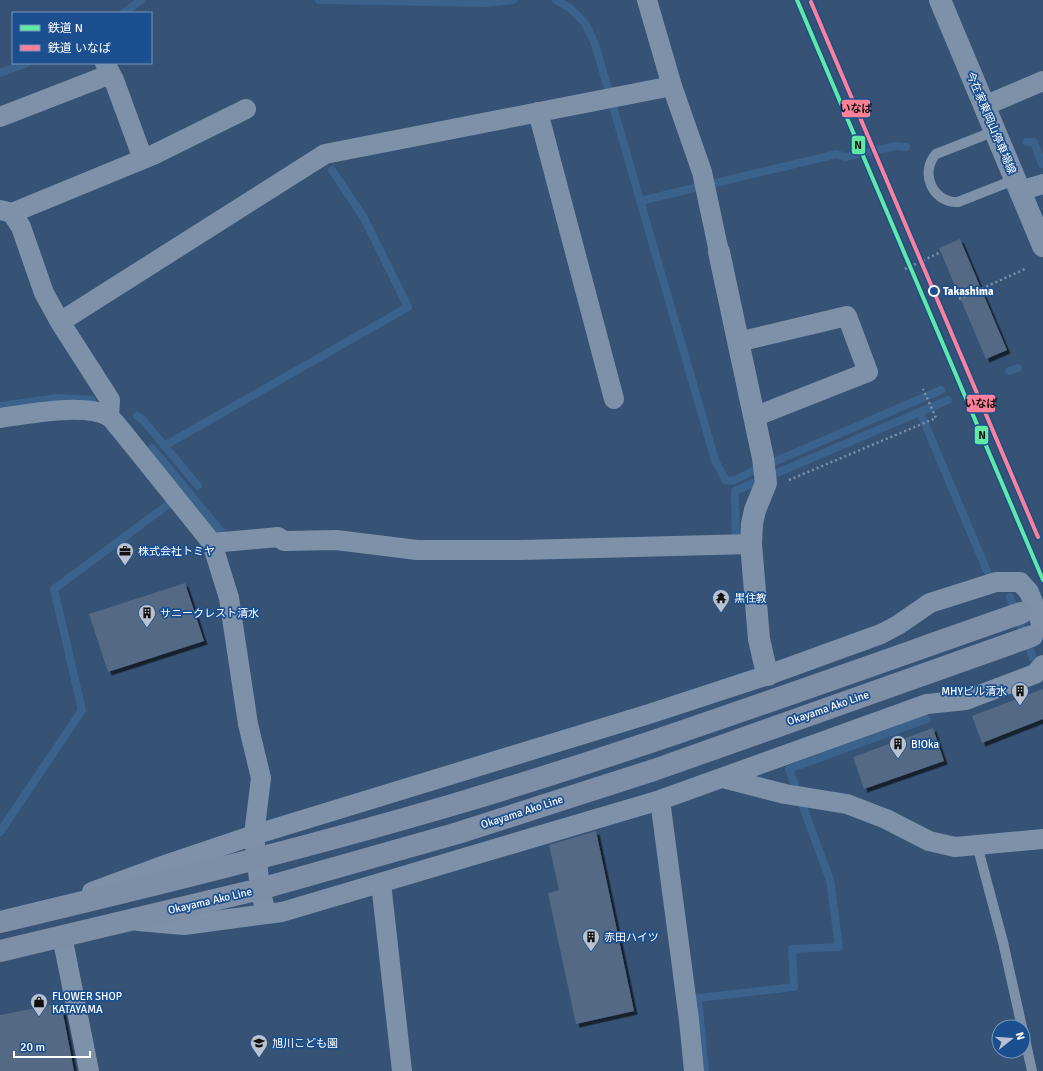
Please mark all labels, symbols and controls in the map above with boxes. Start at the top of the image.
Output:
legend [12,12,152,64]
text: 鉄道 N [48,21,83,36]
text: 鉄道 いなば [48,41,111,56]
street label: 今在家東岡山停車場線 [964,70,1018,176]
line badge: いなば [841,99,871,118]
text: いなば [840,102,873,115]
line badge: N [851,135,866,155]
text: N [854,139,862,152]
marker: Takashima [928,285,940,297]
place label: Takashima [943,285,994,298]
line badge: いなば [966,394,996,413]
text: いなば [965,397,998,410]
line badge: N [974,425,989,445]
text: N [978,429,986,442]
office icon: 株式会社トミヤ [115,541,135,566]
place label: 株式会社トミヤ [138,545,215,558]
temple icon: 黒住教 [711,588,731,613]
place label: 黒住教 [734,592,767,605]
building icon: サニークレスト清水 [137,603,157,628]
place label: サニークレスト清水 [160,607,259,620]
building icon: MHYビル清水 [1010,681,1030,706]
place label: MHYビル清水 [941,685,1007,698]
street label: Okayama Ako Line [785,688,871,728]
building icon: B!Oka [888,734,908,759]
place label: B!Oka [911,738,940,751]
street label: Okayama Ako Line [479,793,565,831]
street label: Okayama Ako Line [167,885,253,917]
building icon: 赤田ハイツ [581,927,601,952]
place label: 赤田ハイツ [604,931,659,944]
place label: FLOWER SHOP KATAYAMA [52,990,122,1016]
shop icon: FLOWER SHOP KATAYAMA [29,992,49,1017]
north arrow [991,1019,1031,1059]
text: N [1013,1031,1027,1042]
scale bar [14,1033,90,1059]
school or university icon: 旭川こども園 [249,1033,269,1058]
place label: 旭川こども園 [272,1037,338,1050]
text: 20 m [20,1040,45,1055]

